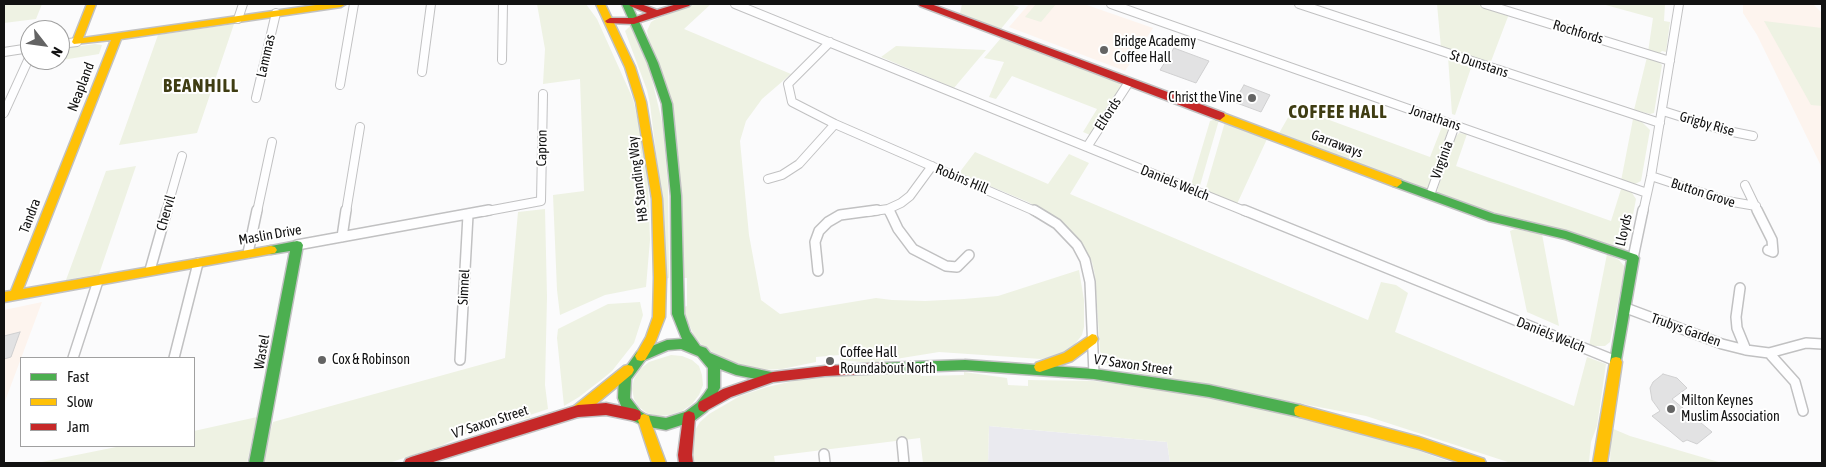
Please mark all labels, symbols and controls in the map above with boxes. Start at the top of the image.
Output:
street label: Rochfords [1551,16,1605,48]
north arrow [20,20,70,70]
street label: Lammas [253,33,279,79]
place label: Bridge Academy Coffee Hall [1114,34,1196,66]
text: N [48,44,66,60]
marker: Bridge Academy Coffee Hall [1098,44,1110,56]
street label: St Dunstans [1448,47,1510,81]
street label: Neapland [64,60,98,114]
district label: BEANHILL [162,75,240,97]
place label: Christ the Vine [1168,90,1242,106]
marker: Christ the Vine [1246,92,1258,104]
street label: Elfords [1091,94,1125,134]
district label: COFFEE HALL [1287,101,1389,123]
street label: Jonathans [1407,101,1463,135]
street label: Grigby Rise [1678,108,1736,140]
street label: Garraways [1309,127,1365,161]
street label: Capron [533,129,551,167]
street label: H8 Standing Way [624,135,652,223]
street label: Virginia [1427,139,1457,181]
street label: Robins Hill [933,160,991,198]
street label: Daniels Welch [1138,162,1212,204]
street label: Button Grove [1669,175,1737,211]
street label: Chervil [153,193,179,233]
street label: Tandra [16,196,44,236]
street label: Lloyds [1612,212,1636,248]
street label: Maslin Drive [237,221,303,249]
street label: Simnel [455,269,473,305]
street label: Trubys Garden [1649,310,1723,350]
street label: Daniels Welch [1514,314,1588,356]
street label: Wastel [251,333,273,371]
place label: Coffee Hall Roundabout North [840,345,936,378]
street label: V7 Saxon Street [1093,351,1173,379]
place label: Cox & Robinson [332,352,410,368]
marker: Cox & Robinson [316,354,328,366]
marker: Coffee Hall Roundabout North [824,355,836,367]
legend [20,357,195,447]
text: Fast [67,368,89,385]
text: Slow [67,393,93,410]
place label: Milton Keynes Muslim Association [1681,393,1780,426]
street label: V7 Saxon Street [450,402,530,442]
marker: Milton Keynes Muslim Association [1665,403,1677,415]
text: Jam [67,418,90,435]

